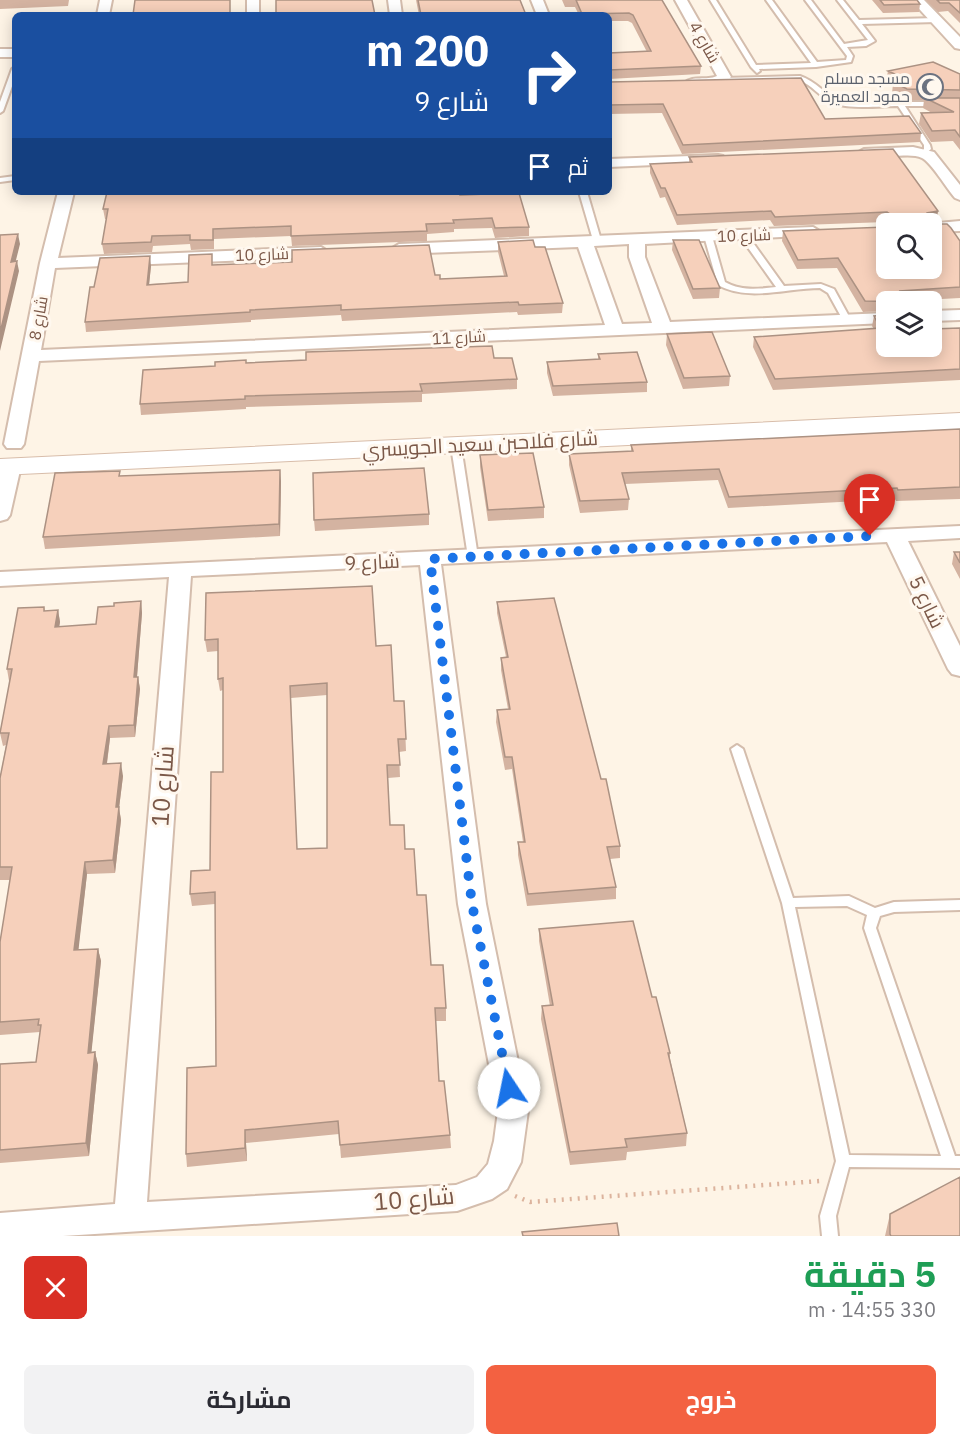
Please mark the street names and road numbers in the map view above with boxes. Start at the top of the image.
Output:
street label: شارع 4 [684,18,725,67]
street label: شارع 10 [717,224,771,248]
street label: شارع 10 [235,243,289,267]
street label: شارع 8 [24,294,54,342]
street label: شارع 11 [432,326,487,350]
street label: شارع فلاحبن سعيد الجويسري [361,424,599,466]
street label: شارع 9 [344,547,400,577]
street label: شارع 5 [902,571,952,633]
street label: شارع 10 [143,744,182,828]
street label: شارع 10 [372,1179,456,1218]

